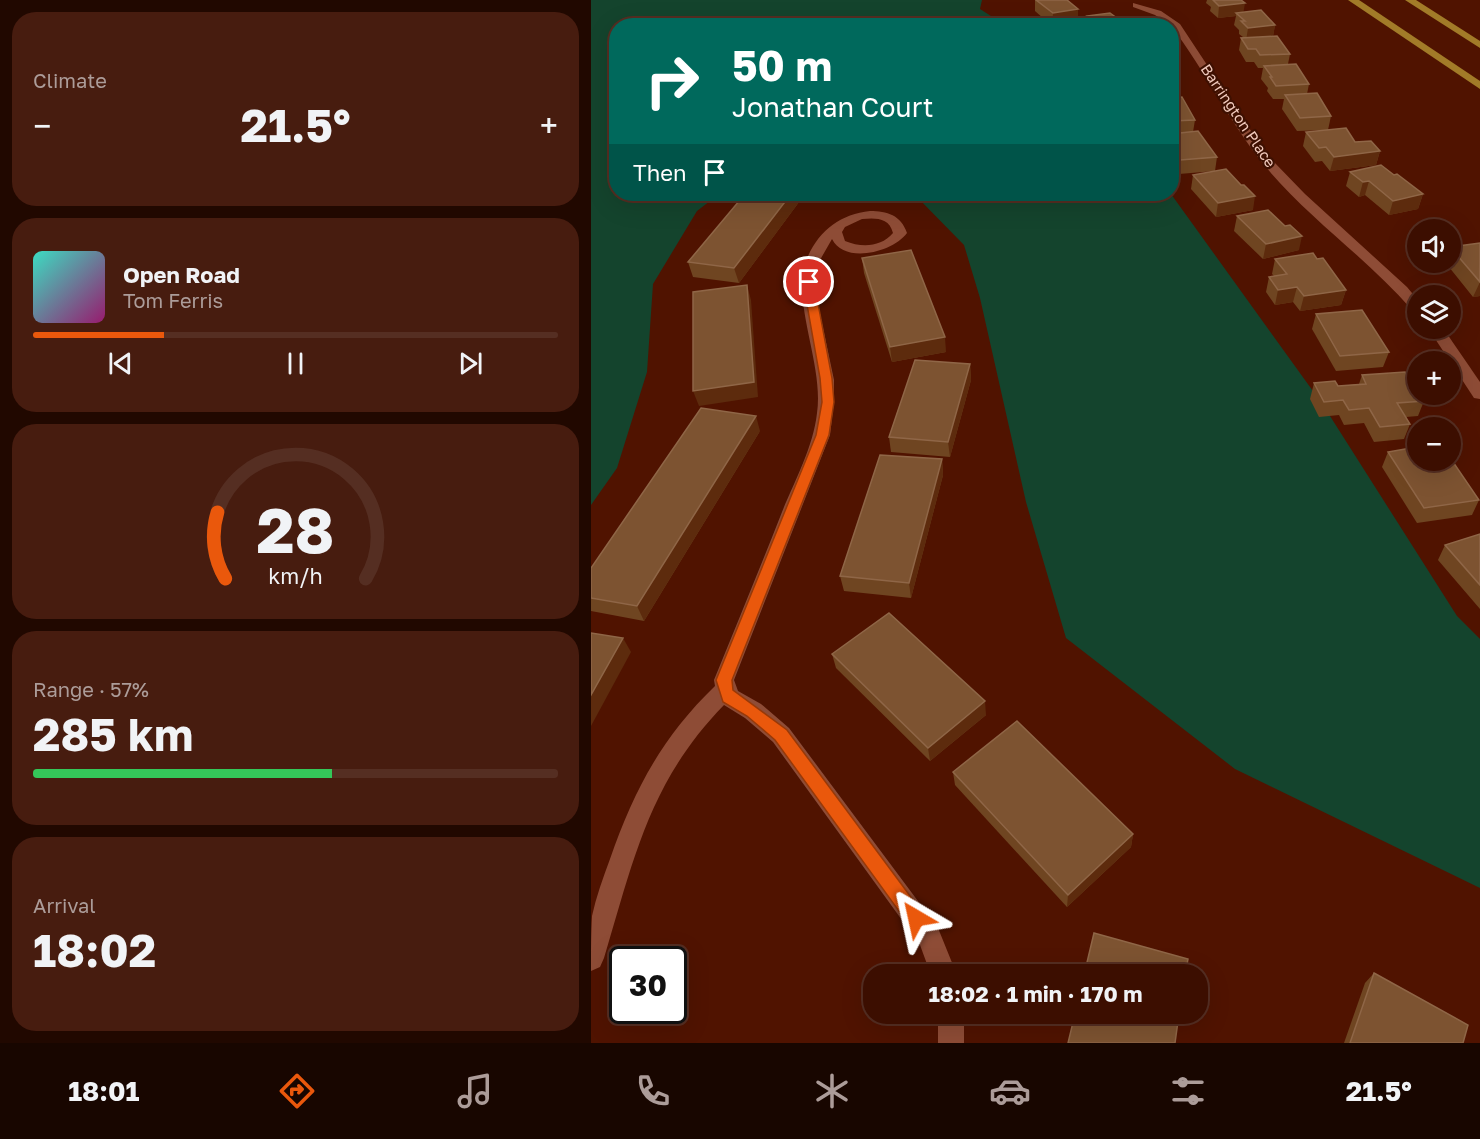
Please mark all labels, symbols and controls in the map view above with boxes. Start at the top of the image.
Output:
text: 50 m [732,40,832,90]
icon: right [633,42,711,120]
street label: Barrington Place [1198,60,1280,171]
text: Climate [33,68,107,92]
text: Jonathan Court [732,91,934,123]
text: 21.5° [240,98,351,152]
text: − [33,106,51,145]
text: + [540,106,558,145]
icon: arrive [698,156,731,189]
text: Then [633,159,686,186]
map controls [1407,219,1461,471]
button: sound [1407,219,1461,273]
pin [783,256,834,307]
text: Open Road [123,261,240,288]
icon: arrive [792,265,825,298]
button: layers [1407,285,1461,339]
text: Tom Ferris [123,288,223,312]
icon: previous [104,347,137,380]
icon: pause [279,347,312,380]
icon: next [454,347,487,380]
button: + [1407,351,1461,405]
button: − [1407,417,1461,471]
text: 28 [256,492,334,567]
text: km/h [268,563,323,589]
text: Range · 57% [33,677,149,701]
text: 285 km [33,707,193,761]
position arrow [884,886,948,950]
text: Arrival [33,893,96,917]
text: 18:02 [33,923,156,977]
speed limit sign: 30 [609,946,687,1024]
text: 18:02 · 1 min · 170 m [928,980,1143,1007]
icon: directions [276,1070,318,1112]
icon: music [454,1070,496,1112]
icon: phone [632,1070,674,1112]
icon: climate [811,1070,853,1112]
icon: car [989,1070,1031,1112]
icon: filters [1167,1070,1209,1112]
text: 18:01 [68,1075,139,1107]
text: 21.5° [1346,1075,1412,1107]

